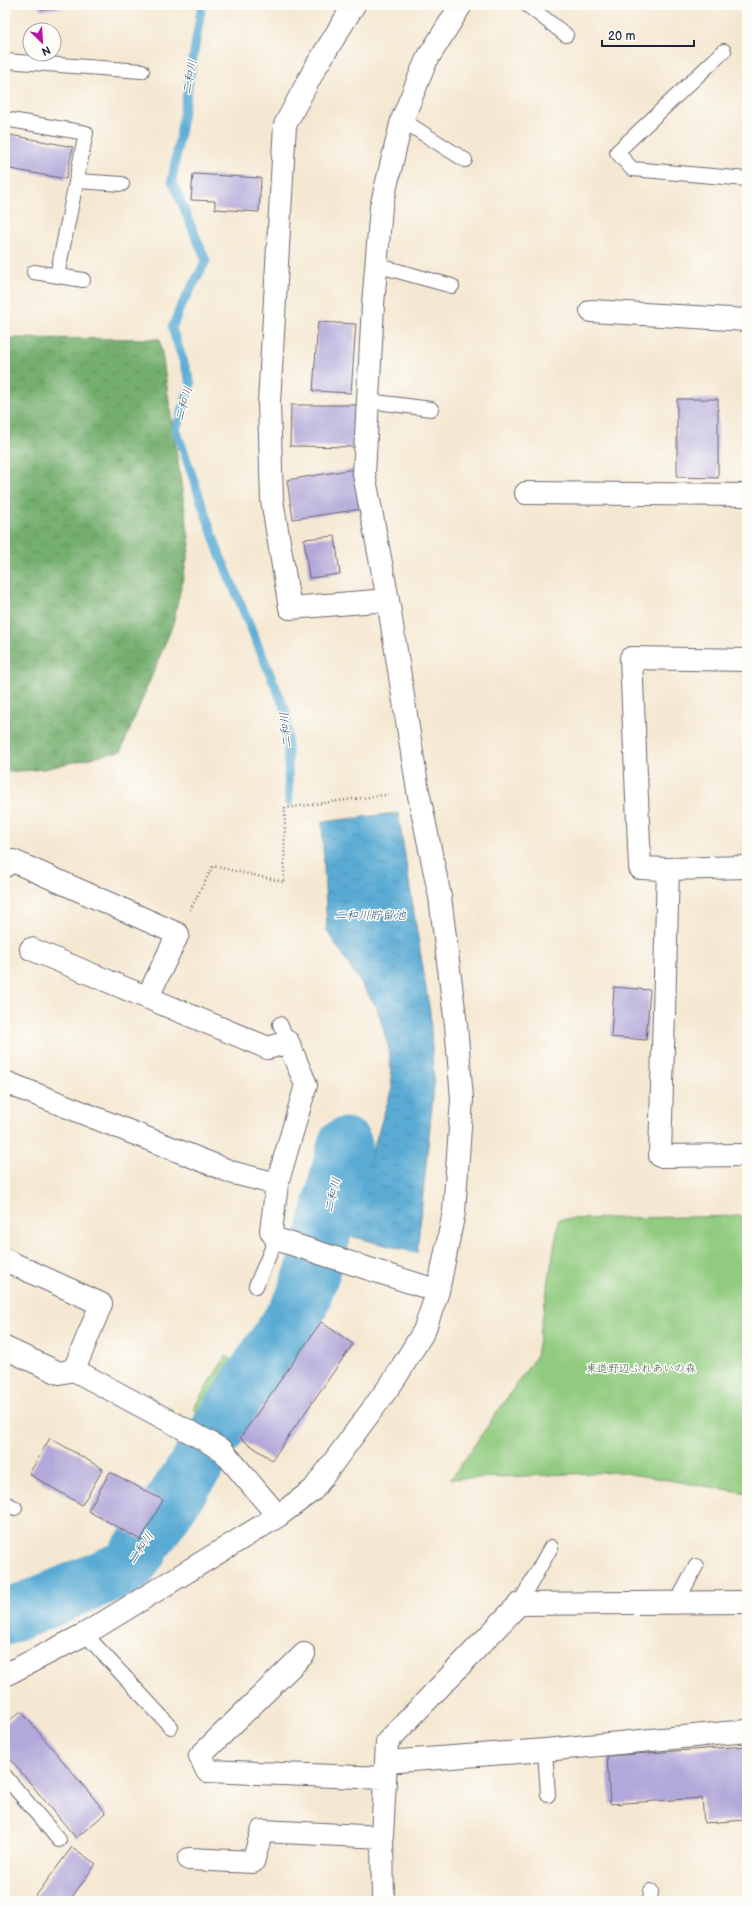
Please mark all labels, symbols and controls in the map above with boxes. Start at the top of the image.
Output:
north arrow [22,22,62,62]
scale bar [602,22,694,48]
text: 20 m [608,29,635,44]
text: N [40,43,53,58]
water label: 二和川 [179,58,201,96]
water label: 二和川 [172,385,196,423]
water label: 二和川 [277,711,295,749]
water label: 二和川貯留池 [334,908,407,923]
water label: 二和川 [322,1176,344,1214]
park label: 東道野辺ふれあいの森 [586,1362,696,1375]
water label: 二和川 [125,1529,157,1567]

